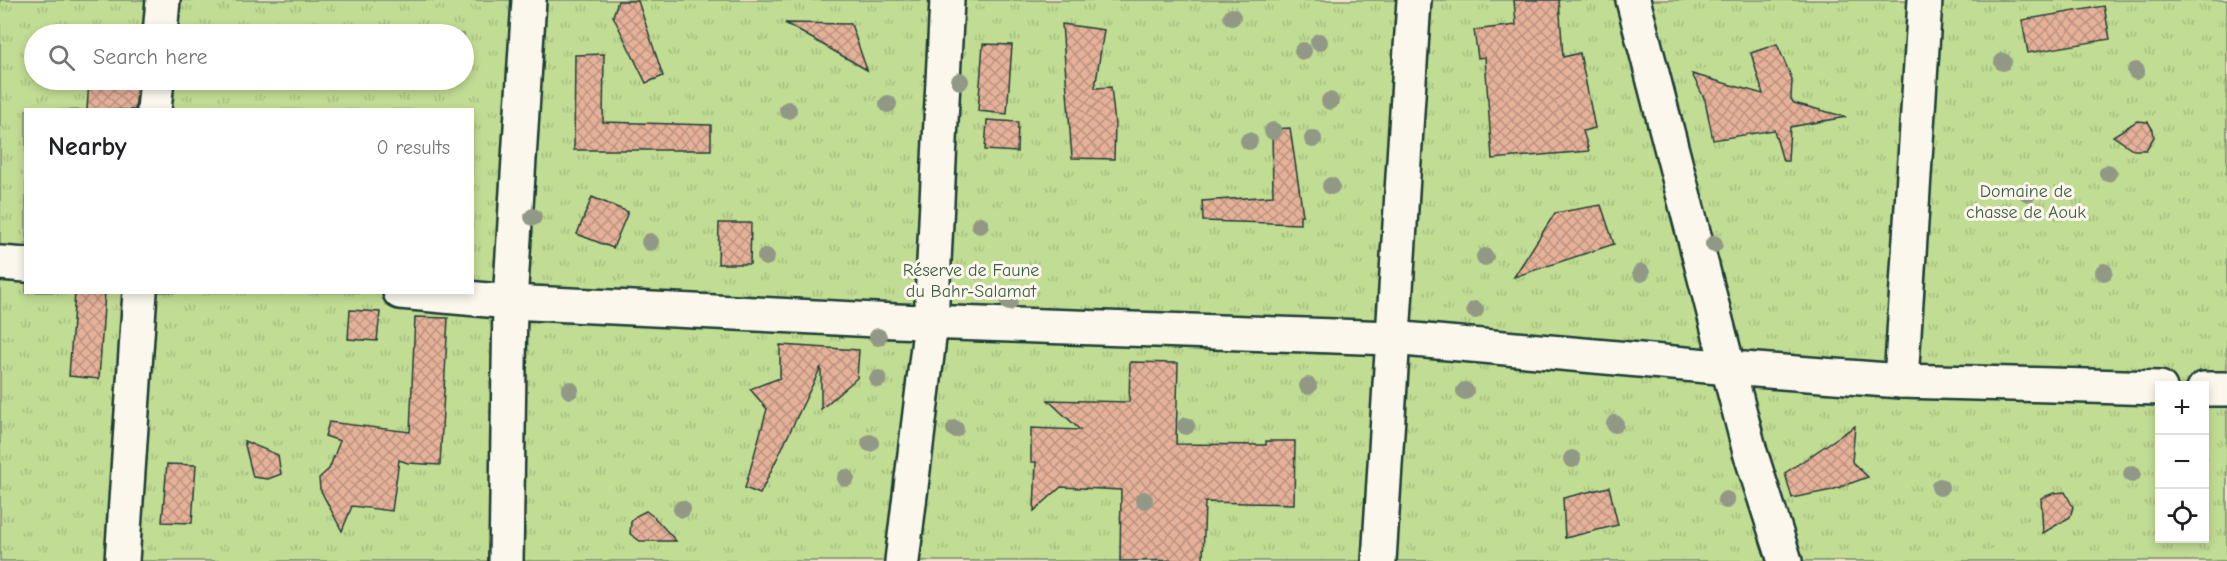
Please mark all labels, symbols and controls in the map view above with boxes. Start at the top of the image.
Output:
search box [24,24,474,90]
icon: search [45,41,78,74]
text: Search here [93,44,208,70]
text: Nearby [48,132,127,162]
text: 0 results [377,136,450,159]
park label: Domaine de chasse de Aouk [1966,181,2086,223]
park label: Réserve de Faune du Bahr-Salamat [903,260,1039,302]
map controls [2155,381,2209,543]
button: + [2155,381,2209,435]
button: − [2155,435,2209,489]
button: locate [2155,489,2209,543]

